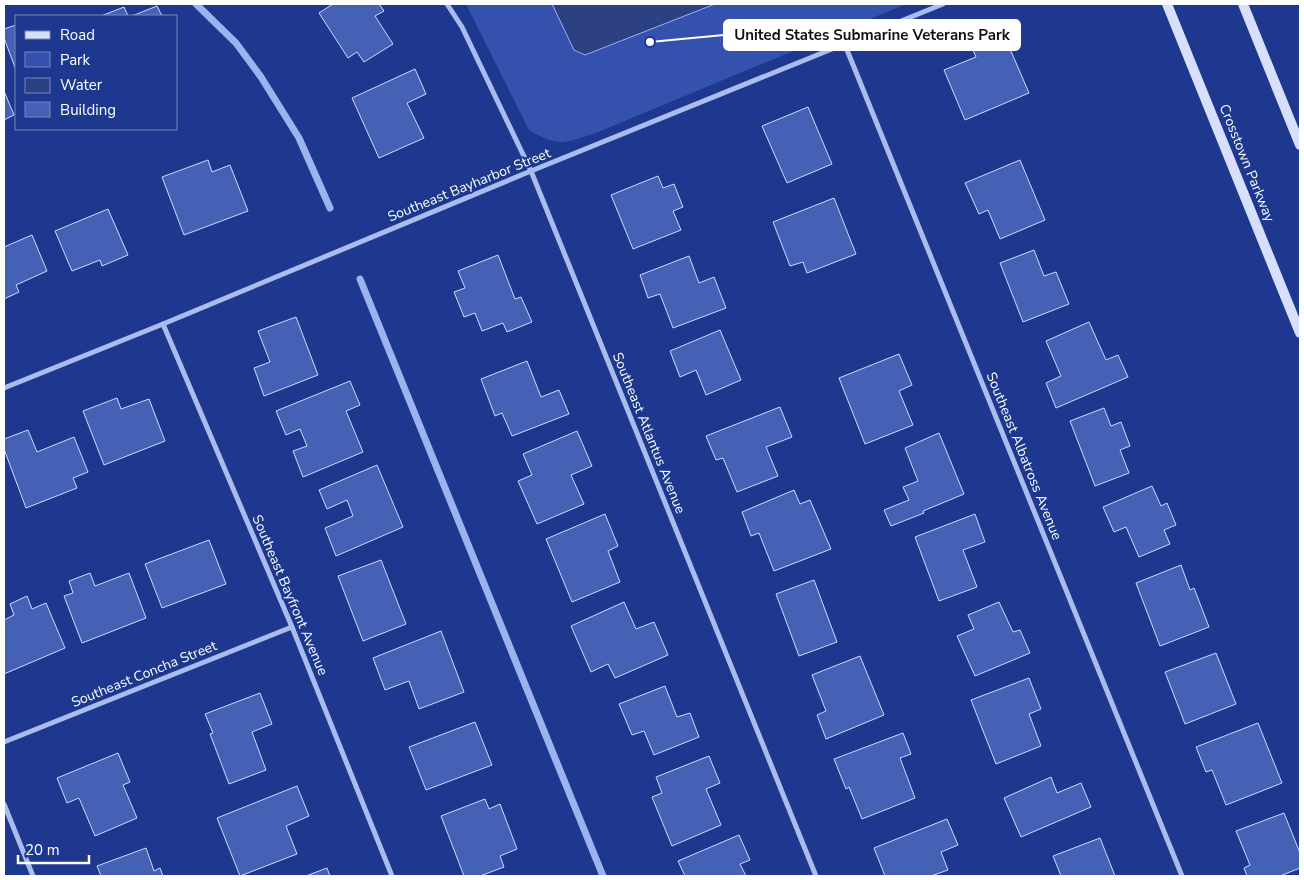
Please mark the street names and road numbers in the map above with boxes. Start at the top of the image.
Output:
street label: Crosstown Parkway [1215,101,1280,225]
street label: Southeast Bayharbor Street [385,144,553,226]
street label: Southeast Atlantus Avenue [608,350,690,516]
street label: Southeast Albatross Avenue [982,369,1066,543]
street label: Southeast Bayfront Avenue [248,512,332,678]
street label: Southeast Concha Street [68,636,220,712]

